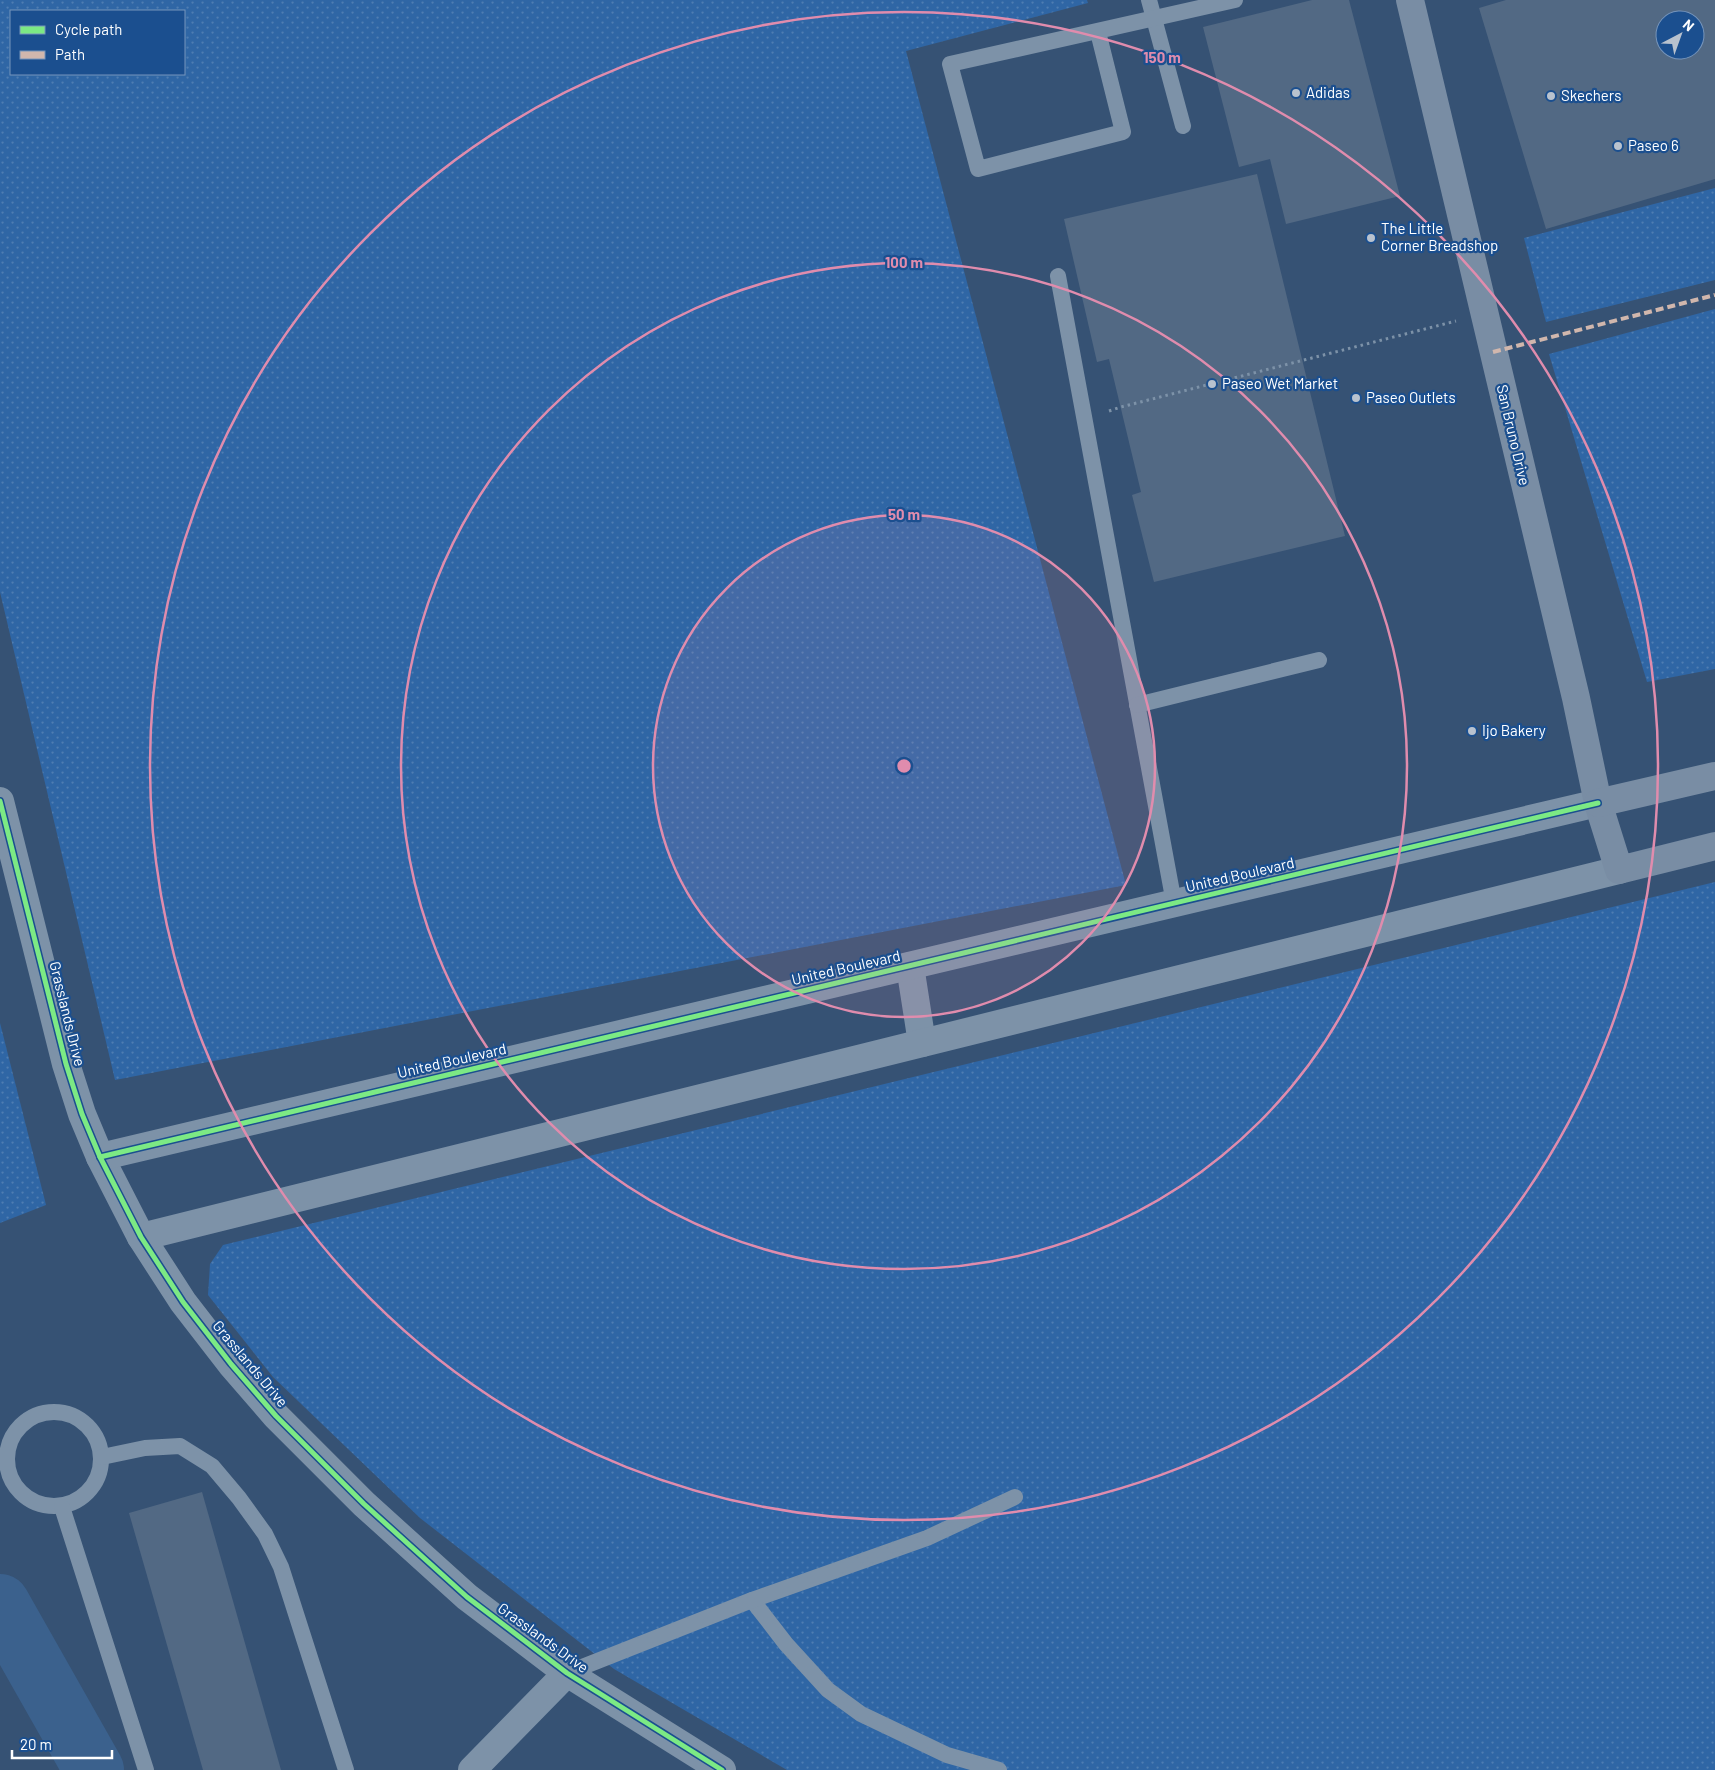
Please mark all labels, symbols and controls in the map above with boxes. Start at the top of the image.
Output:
legend [10,10,185,75]
north arrow [1655,10,1705,60]
text: N [1680,15,1698,34]
text: Cycle path [55,20,122,38]
text: Path [55,45,85,63]
text: 150 m [1143,48,1181,66]
place label: Adidas [1306,83,1350,101]
place label: Skechers [1561,86,1621,104]
marker: Adidas [1290,87,1302,99]
marker: Skechers [1545,90,1557,102]
place label: Paseo 6 [1628,136,1679,154]
marker: Paseo 6 [1612,140,1624,152]
place label: The Little Corner Breadshop [1381,219,1498,254]
marker: The Little Corner Breadshop [1365,232,1377,244]
text: 100 m [885,253,923,271]
place label: Paseo Wet Market [1222,374,1338,392]
marker: Paseo Wet Market [1206,378,1218,390]
street label: San Bruno Drive [1494,383,1534,487]
place label: Paseo Outlets [1366,388,1456,406]
marker: Paseo Outlets [1350,392,1362,404]
text: 50 m [888,505,920,523]
place label: Ijo Bakery [1482,721,1546,739]
marker: Ijo Bakery [1466,725,1478,737]
centre of rings [895,757,913,775]
street label: United Boulevard [1184,853,1296,895]
street label: United Boulevard [790,946,902,988]
street label: Grasslands Drive [46,959,90,1068]
street label: United Boulevard [396,1039,508,1081]
street label: Grasslands Drive [209,1316,292,1410]
street label: Grasslands Drive [495,1598,592,1676]
scale bar [12,1728,112,1760]
text: 20 m [20,1735,52,1753]

